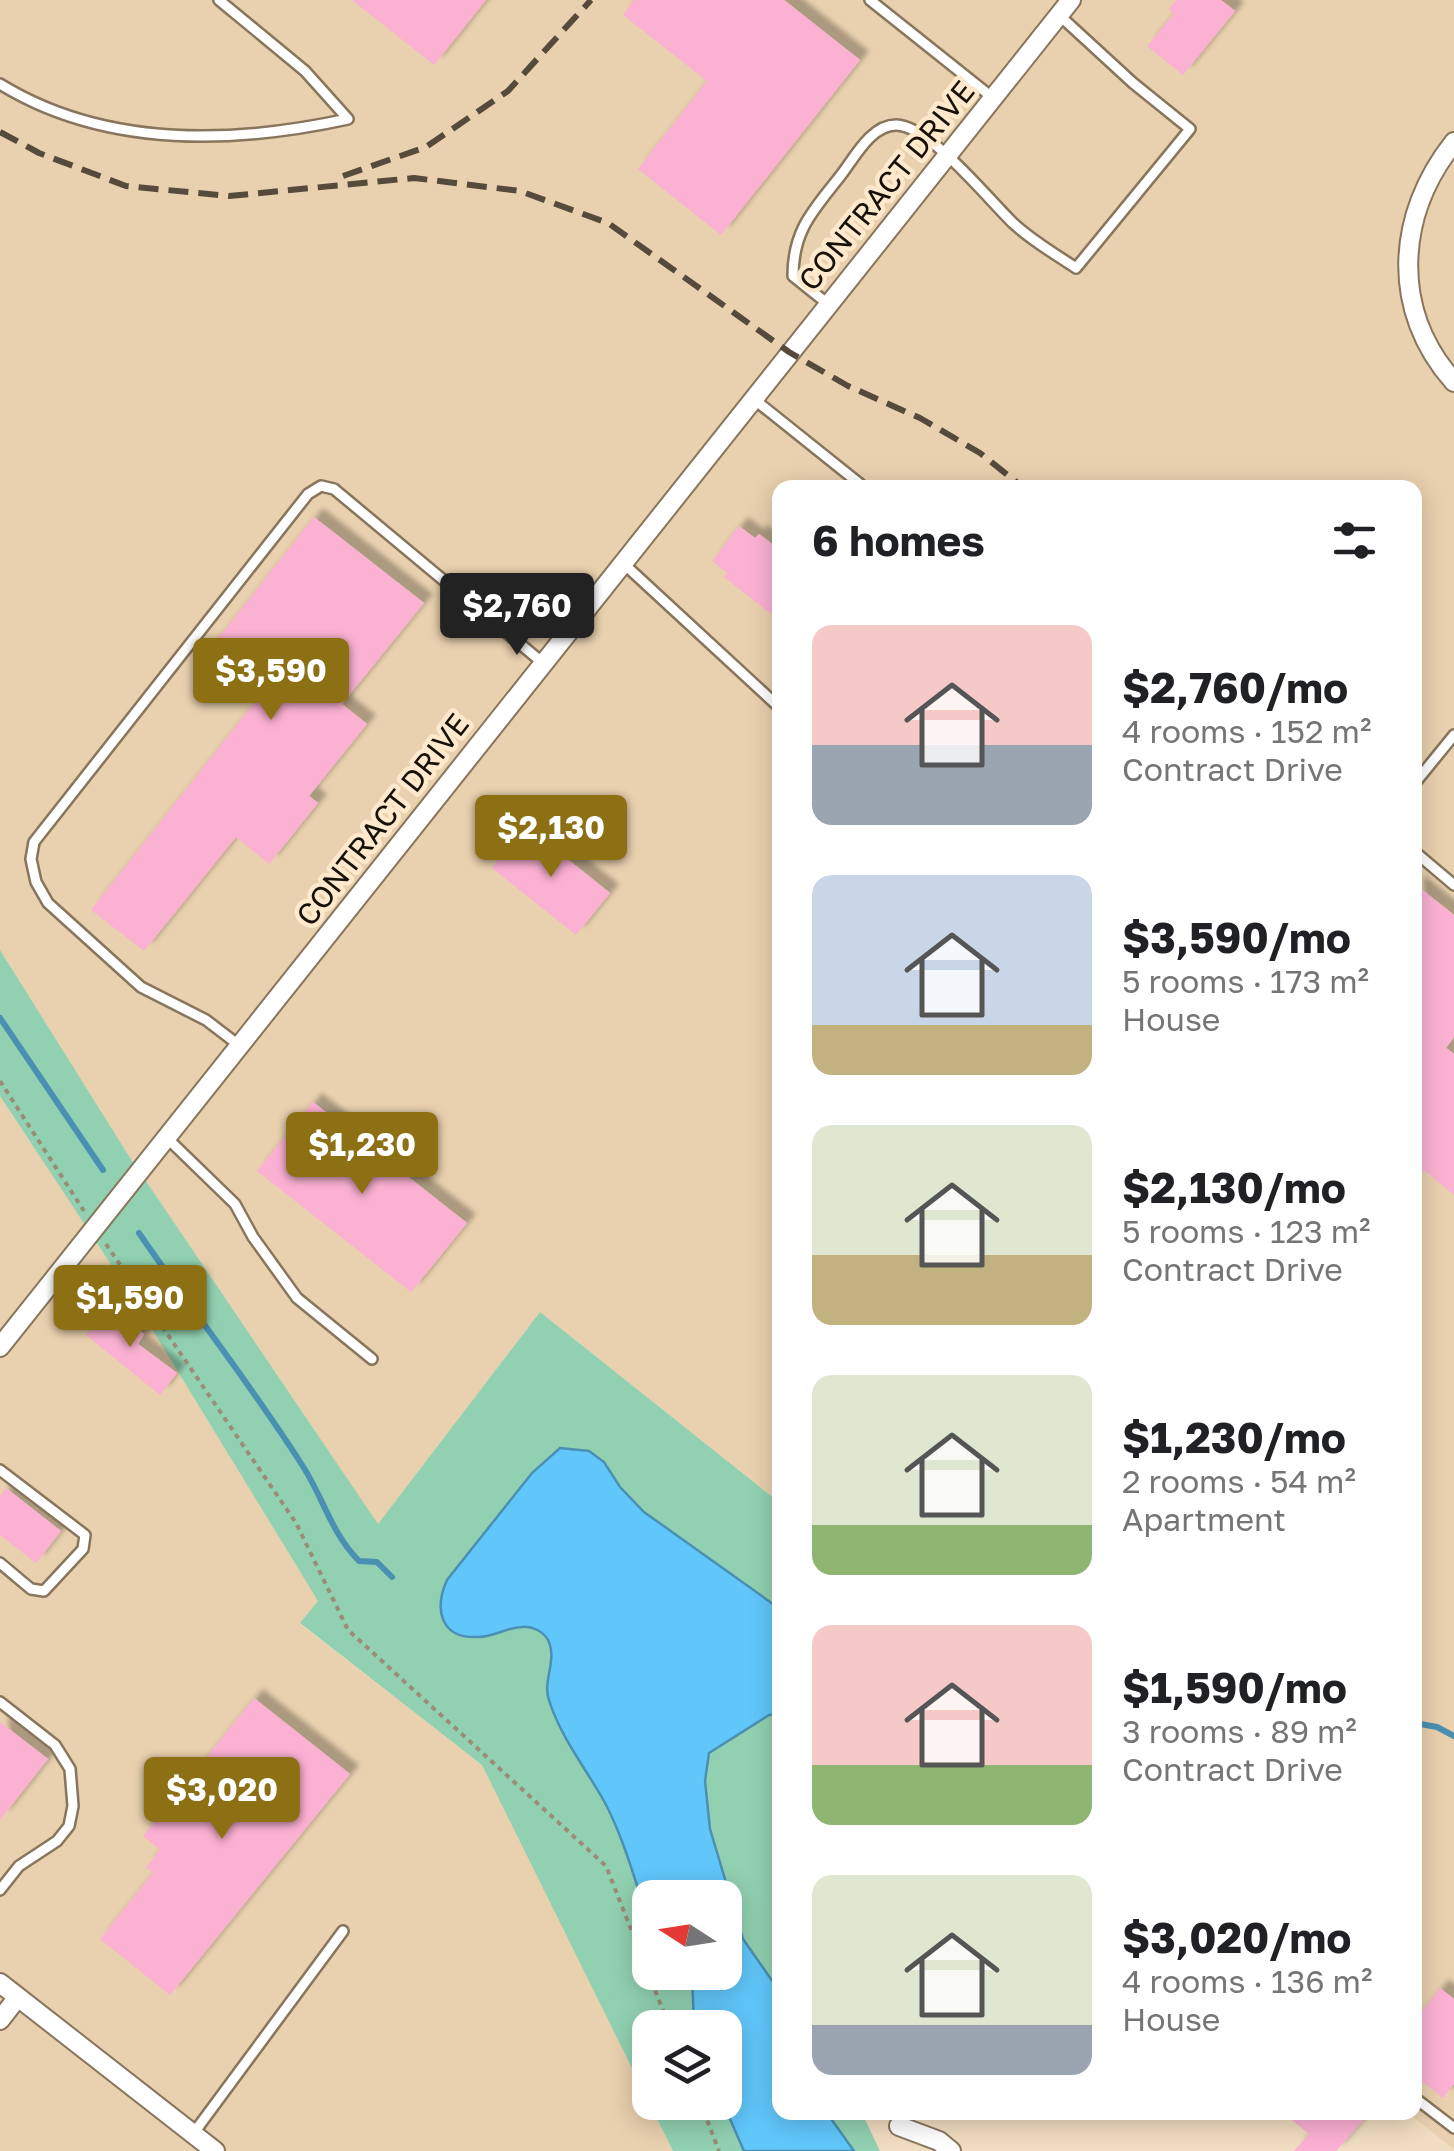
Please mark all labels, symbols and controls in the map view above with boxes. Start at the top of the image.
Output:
street label: CONTRACT DRIVE [791,73,982,297]
icon: filters [1327,513,1382,568]
text: 6 homes [812,515,985,565]
pin: $2,760 [436,573,598,658]
text: $2,760 [462,586,572,624]
pin: $3,590 [190,638,352,723]
text: $3,590 [215,651,327,689]
text: $2,760/mo [1122,662,1348,712]
icon: home [892,665,1012,785]
street label: CONTRACT DRIVE [288,706,476,933]
text: 4 rooms · 152 m² [1122,712,1371,750]
text: Contract Drive [1122,750,1343,788]
pin: $2,130 [470,795,632,880]
text: $2,130 [497,808,605,846]
text: $3,590/mo [1122,912,1351,962]
icon: home [892,915,1012,1035]
text: 5 rooms · 173 m² [1122,962,1369,1000]
text: House [1122,1000,1220,1038]
pin: $1,230 [281,1112,443,1197]
text: $1,230 [308,1125,416,1163]
text: $2,130/mo [1122,1162,1346,1212]
icon: home [892,1165,1012,1285]
text: 5 rooms · 123 m² [1122,1212,1371,1250]
text: Contract Drive [1122,1250,1343,1288]
pin: $1,590 [49,1265,211,1350]
text: $1,590 [76,1278,184,1316]
text: $1,230/mo [1122,1412,1346,1462]
icon: home [892,1415,1012,1535]
text: 2 rooms · 54 m² [1122,1462,1356,1500]
text: Apartment [1122,1500,1286,1538]
text: $1,590/mo [1122,1662,1347,1712]
icon: home [892,1665,1012,1785]
text: 3 rooms · 89 m² [1122,1712,1357,1750]
text: Contract Drive [1122,1750,1343,1788]
pin: $3,020 [141,1757,303,1842]
text: $3,020 [166,1770,278,1808]
north arrow [632,1880,742,1990]
map controls [632,1880,742,2120]
text: $3,020/mo [1122,1912,1352,1962]
icon: home [892,1915,1012,2035]
text: 4 rooms · 136 m² [1122,1962,1372,2000]
text: House [1122,2000,1220,2038]
button: layers [632,2010,742,2120]

